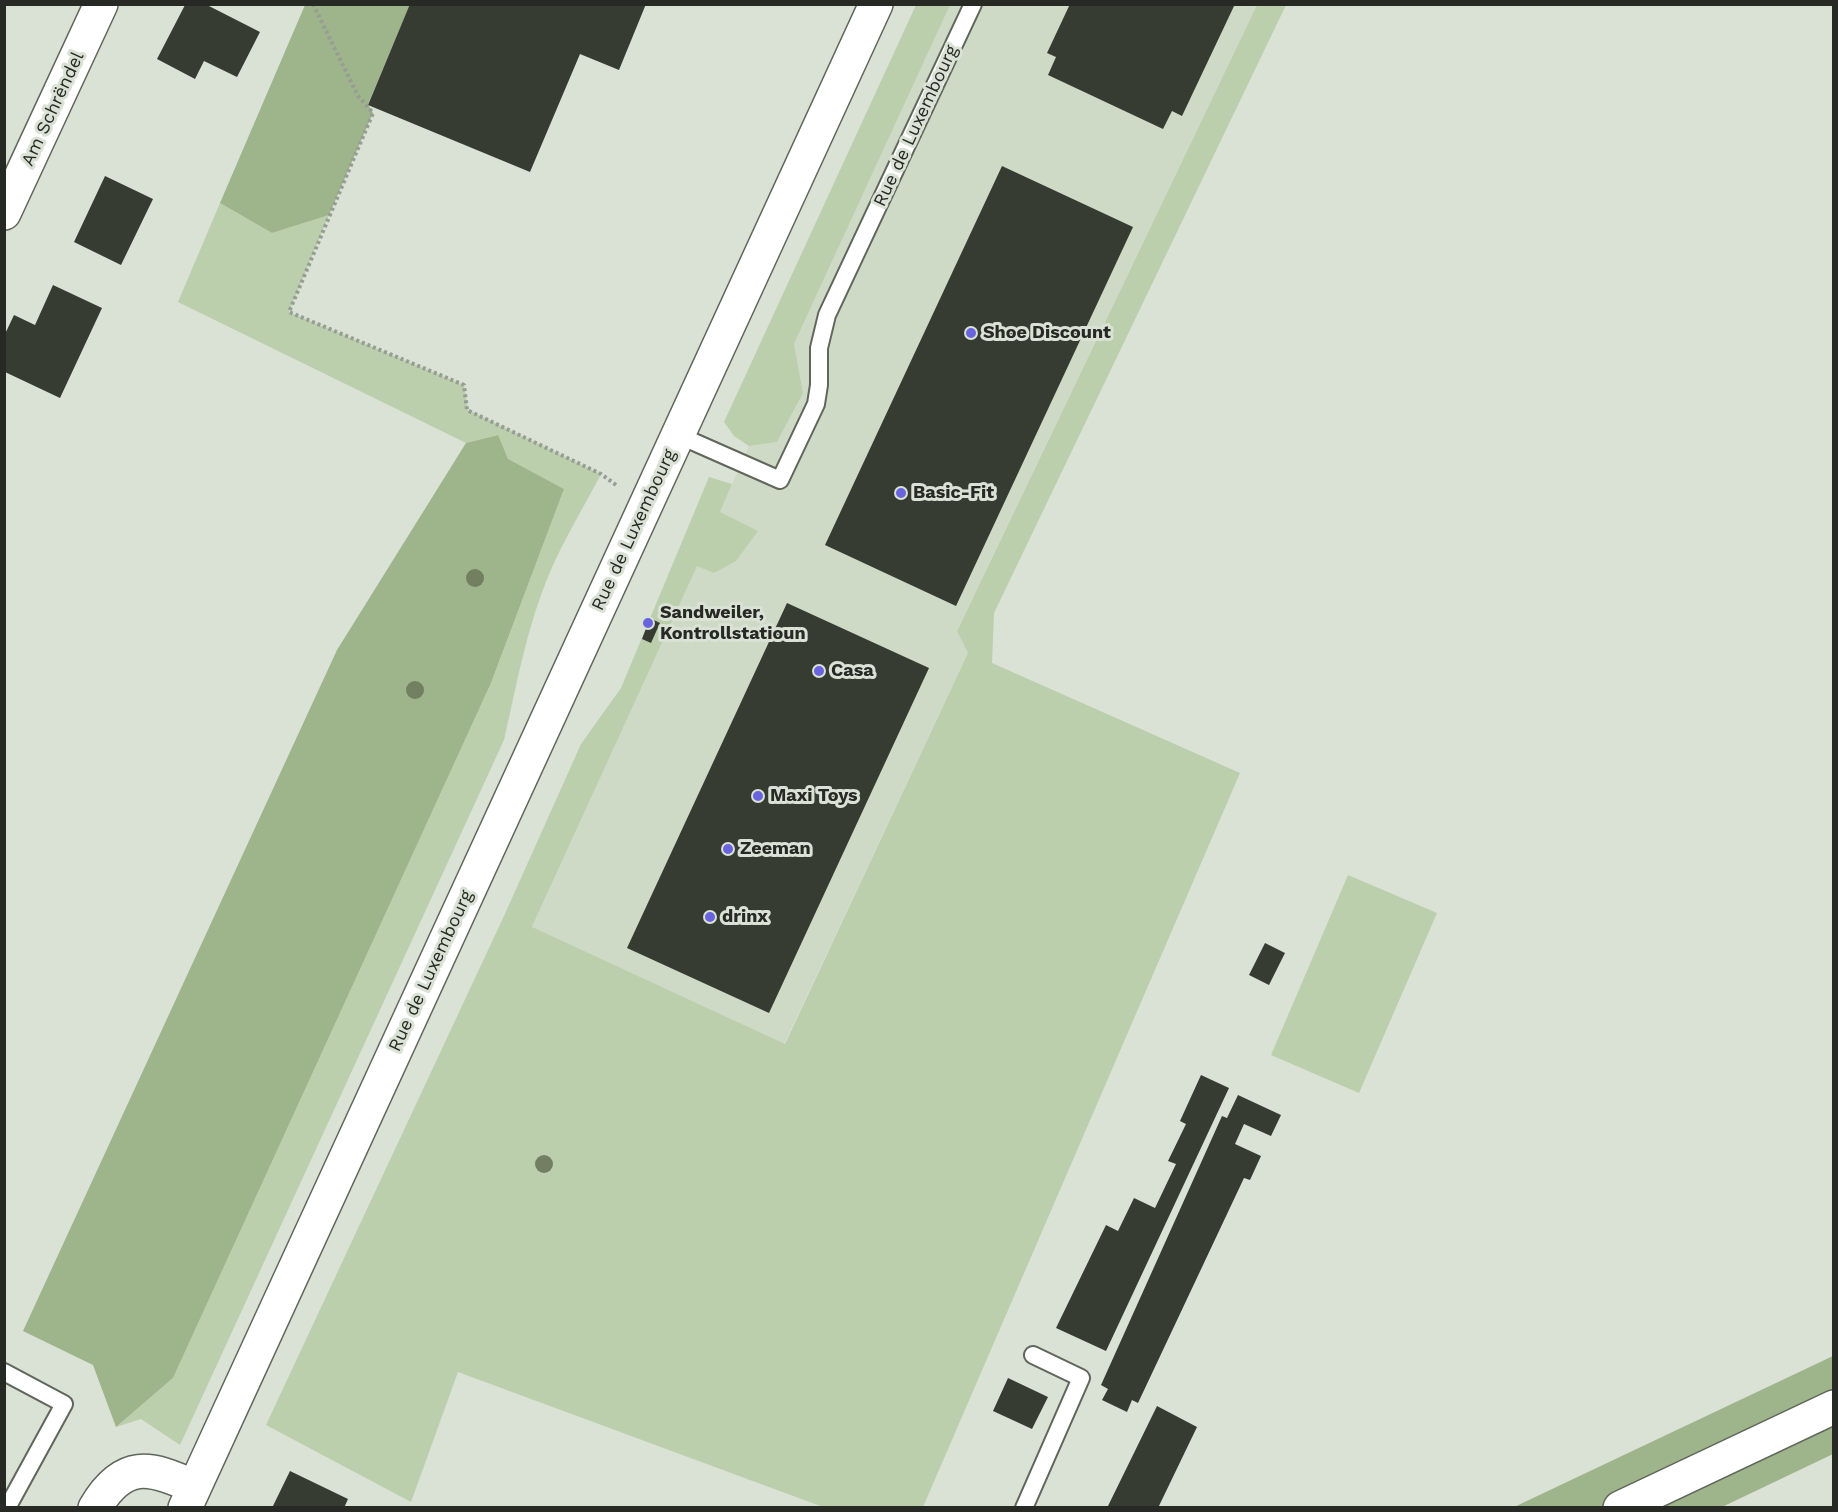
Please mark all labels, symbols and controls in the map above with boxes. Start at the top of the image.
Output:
street label: Rue de Luxembourg [869,42,963,210]
street label: Am Schrëndel [17,48,89,170]
place label: Shoe Discount [983,322,1111,344]
marker: Shoe Discount [964,326,978,340]
street label: Rue de Luxembourg [587,446,681,614]
place label: Basic-Fit [913,482,994,504]
marker: Basic-Fit [894,486,908,500]
place label: Sandweiler, Kontrollstatioun [660,602,806,644]
marker: Sandweiler, Kontrollstatioun [641,616,655,630]
place label: Casa [831,660,874,682]
marker: Casa [812,664,826,678]
place label: Maxi Toys [770,785,858,807]
marker: Maxi Toys [751,789,765,803]
place label: Zeeman [740,838,811,860]
marker: Zeeman [721,842,735,856]
street label: Rue de Luxembourg [384,887,478,1055]
place label: drinx [722,906,768,928]
marker: drinx [703,910,717,924]

